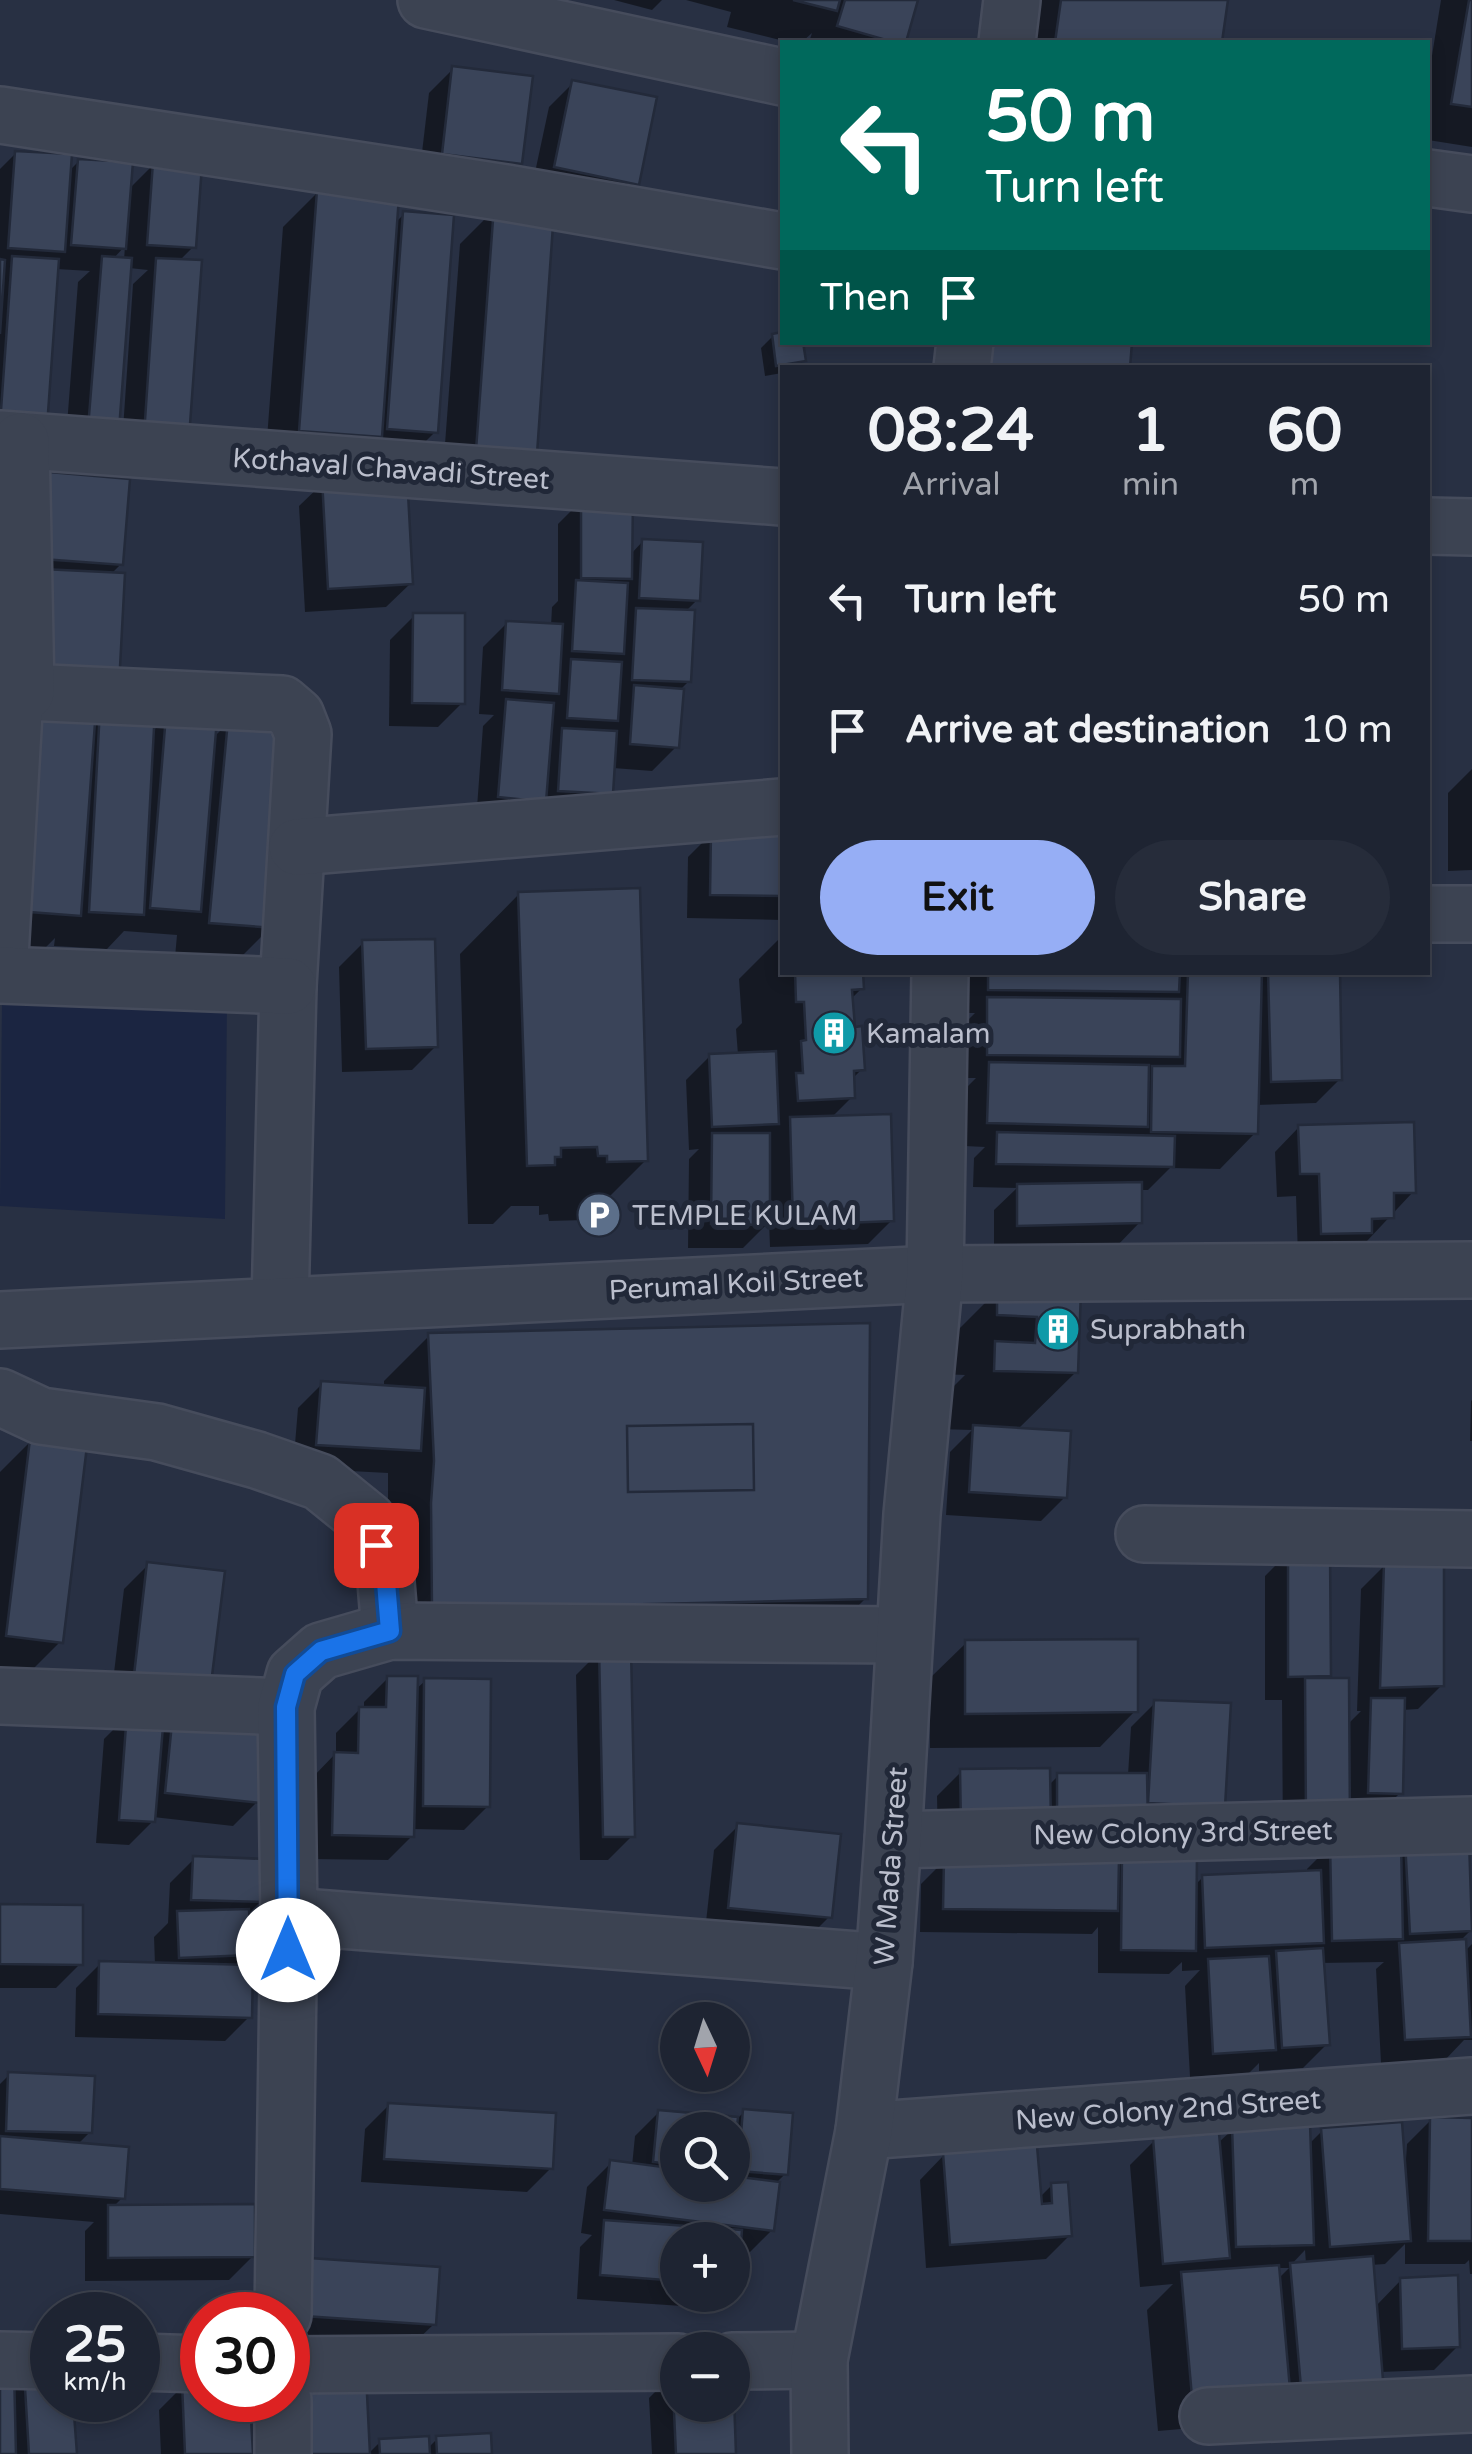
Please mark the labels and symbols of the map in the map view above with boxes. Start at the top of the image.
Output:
street label: Kothaval Chavadi Street [231,441,551,497]
building icon: Kamalam [811,1010,857,1056]
place label: Kamalam [866,1017,990,1051]
parking icon: TEMPLE KULAM [576,1192,622,1238]
place label: TEMPLE KULAM [632,1199,858,1233]
street label: Perumal Koil Street [608,1260,864,1308]
building icon: Suprabhath [1035,1306,1081,1352]
place label: Suprabhath [1090,1313,1246,1347]
pin [334,1503,419,1588]
street label: W Mada Street [867,1765,915,1967]
street label: New Colony 3rd Street [1033,1813,1333,1853]
position arrow [236,1898,340,2002]
north arrow [660,2002,750,2092]
street label: New Colony 2nd Street [1014,2082,1322,2138]
speed limit sign: 30 [180,2292,310,2422]

